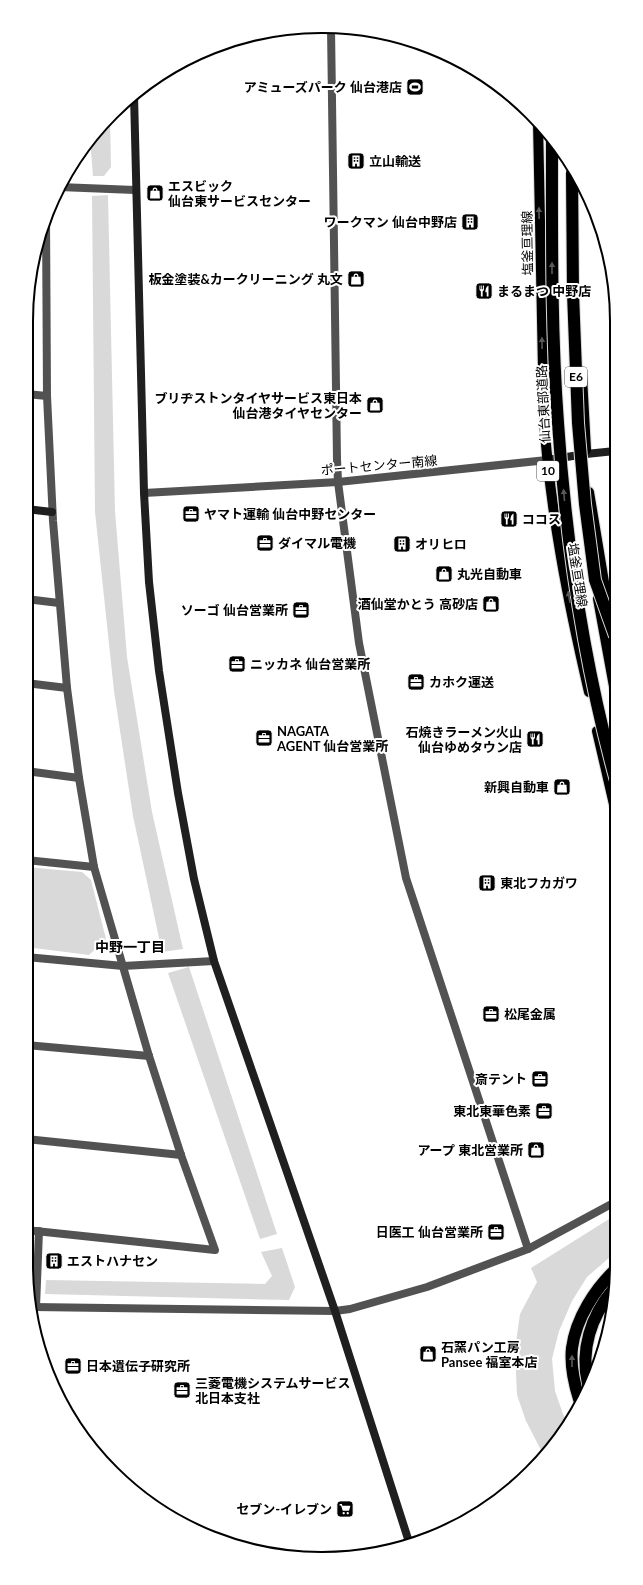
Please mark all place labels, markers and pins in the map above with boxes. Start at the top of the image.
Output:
sports icon: アミューズパーク 仙台港店 [405,77,425,97]
place label: アミューズパーク 仙台港店 [244,79,402,95]
building icon: 立山輸送 [346,151,366,171]
place label: 立山輸送 [369,153,421,169]
place label: エスビック 仙台東サービスセンター [168,178,311,209]
shop icon: エスビック 仙台東サービスセンター [145,183,165,203]
building icon: ワークマン 仙台中野店 [460,212,480,232]
place label: ワークマン 仙台中野店 [324,214,457,230]
shop icon: 板金塗装&カークリーニング 丸文 [346,269,366,289]
place label: 板金塗装&カークリーニング 丸文 [148,271,343,287]
restaurant icon: まるまつ 中野店 [474,281,494,301]
place label: まるまつ 中野店 [497,283,591,299]
place label: ブリヂストンタイヤサービス東日本 仙台港タイヤセンター [154,390,362,421]
shop icon: ブリヂストンタイヤサービス東日本 仙台港タイヤセンター [365,395,385,415]
office icon: ヤマト運輸 仙台中野センター [181,504,201,524]
place label: ヤマト運輸 仙台中野センター [204,506,376,522]
restaurant icon: ココス [499,509,519,529]
place label: ココス [522,511,561,527]
office icon: ダイマル電機 [255,533,275,553]
building icon: オリヒロ [392,534,412,554]
place label: ダイマル電機 [278,535,356,551]
place label: オリヒロ [415,536,467,552]
shop icon: 丸光自動車 [434,564,454,584]
place label: 丸光自動車 [457,566,522,582]
shop icon: 酒仙堂かとう 高砂店 [481,594,501,614]
place label: 酒仙堂かとう 高砂店 [358,596,478,612]
office icon: ソーゴ 仙台営業所 [291,600,311,620]
place label: ソーゴ 仙台営業所 [181,602,288,618]
office icon: ニッカネ 仙台営業所 [227,654,247,674]
place label: ニッカネ 仙台営業所 [250,656,370,672]
office icon: カホク運送 [406,672,426,692]
place label: カホク運送 [429,674,494,690]
place label: NAGATA AGENT 仙台営業所 [276,723,388,754]
place label: 石焼きラーメン火山 仙台ゆめタウン店 [406,724,522,755]
office icon: NAGATA AGENT 仙台営業所 [254,728,274,748]
restaurant icon: 石焼きラーメン火山 仙台ゆめタウン店 [525,729,545,749]
shop icon: 新興自動車 [552,777,572,797]
place label: 新興自動車 [484,779,549,795]
building icon: 東北フカガワ [477,873,497,893]
place label: 東北フカガワ [500,875,578,891]
office icon: 松尾金属 [481,1004,501,1024]
place label: 松尾金属 [504,1006,556,1022]
office icon: 斎テント [530,1069,550,1089]
place label: 斎テント [475,1071,527,1087]
office icon: 東北東華色素 [534,1101,554,1121]
place label: 東北東華色素 [453,1103,531,1119]
shop icon: アープ 東北営業所 [526,1140,546,1160]
place label: アープ 東北営業所 [417,1142,523,1158]
office icon: 日医工 仙台営業所 [486,1222,506,1242]
place label: 日医工 仙台営業所 [376,1224,483,1240]
building icon: エストハナセン [44,1251,64,1271]
place label: エストハナセン [67,1253,158,1269]
place label: 石窯パン工房 Pansee 福室本店 [441,1339,538,1370]
shop icon: 石窯パン工房 Pansee 福室本店 [418,1344,438,1364]
office icon: 日本遺伝子研究所 [63,1356,83,1376]
place label: 日本遺伝子研究所 [86,1358,190,1374]
place label: 三菱電機システムサービス 北日本支社 [195,1375,351,1406]
office icon: 三菱電機システムサービス 北日本支社 [172,1380,192,1400]
supermarket icon: セブン-イレブン [335,1499,355,1519]
place label: セブン-イレブン [236,1501,332,1517]

